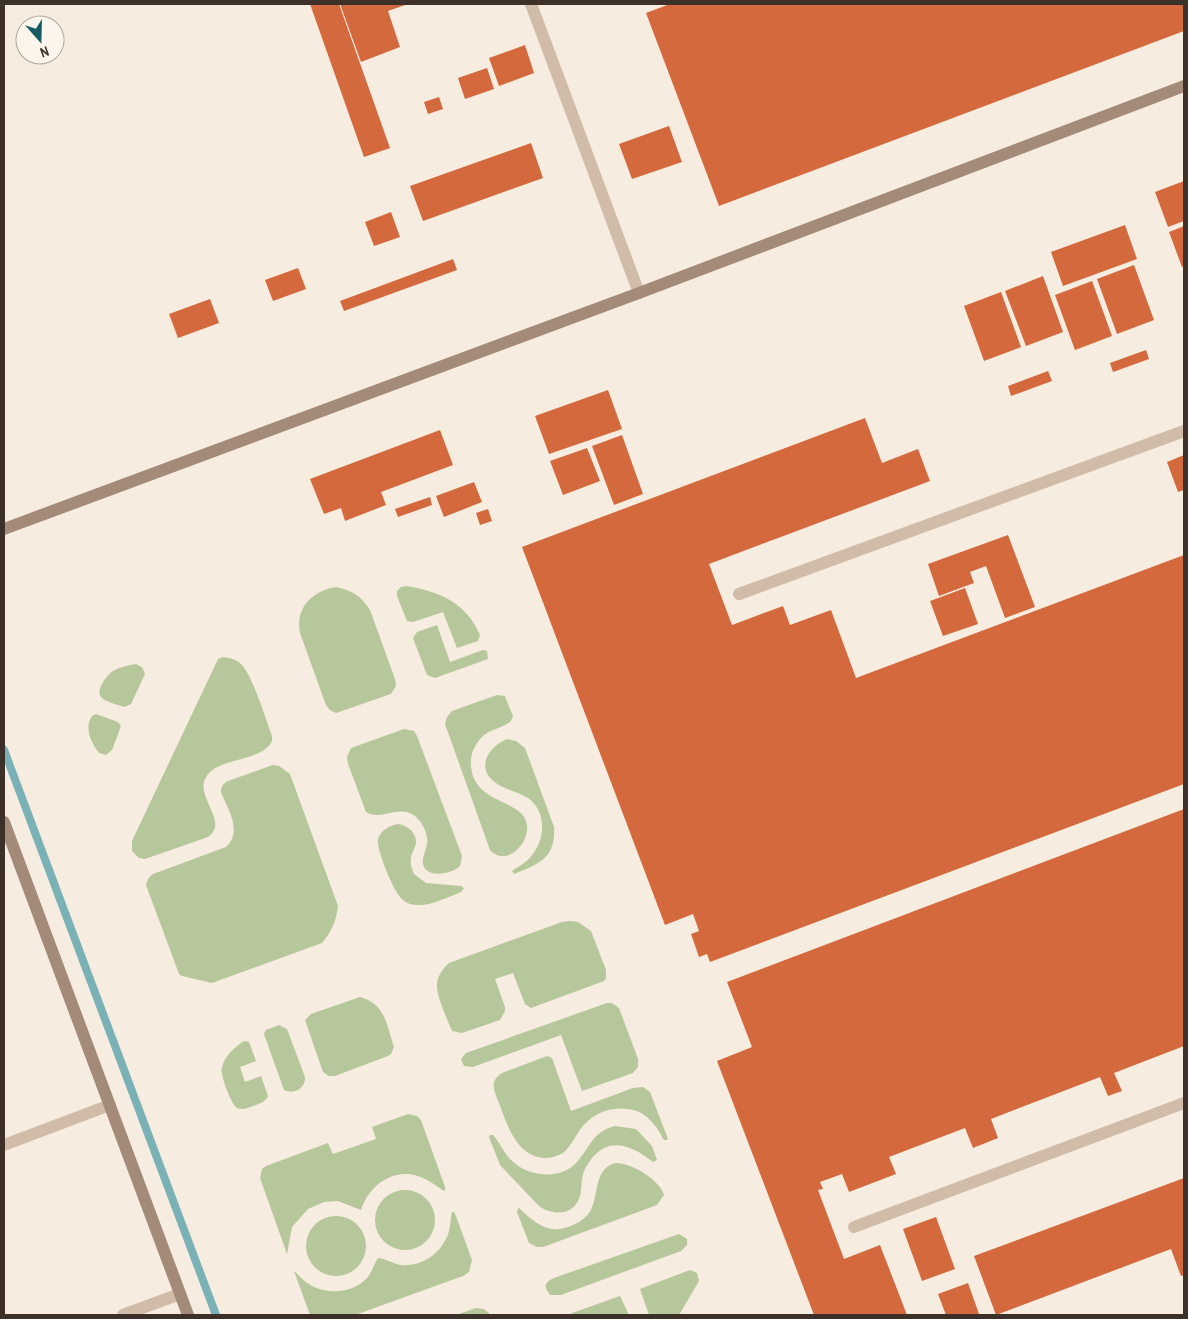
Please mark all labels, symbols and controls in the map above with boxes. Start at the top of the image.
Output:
north arrow [15,15,65,65]
text: N [37,42,51,62]

